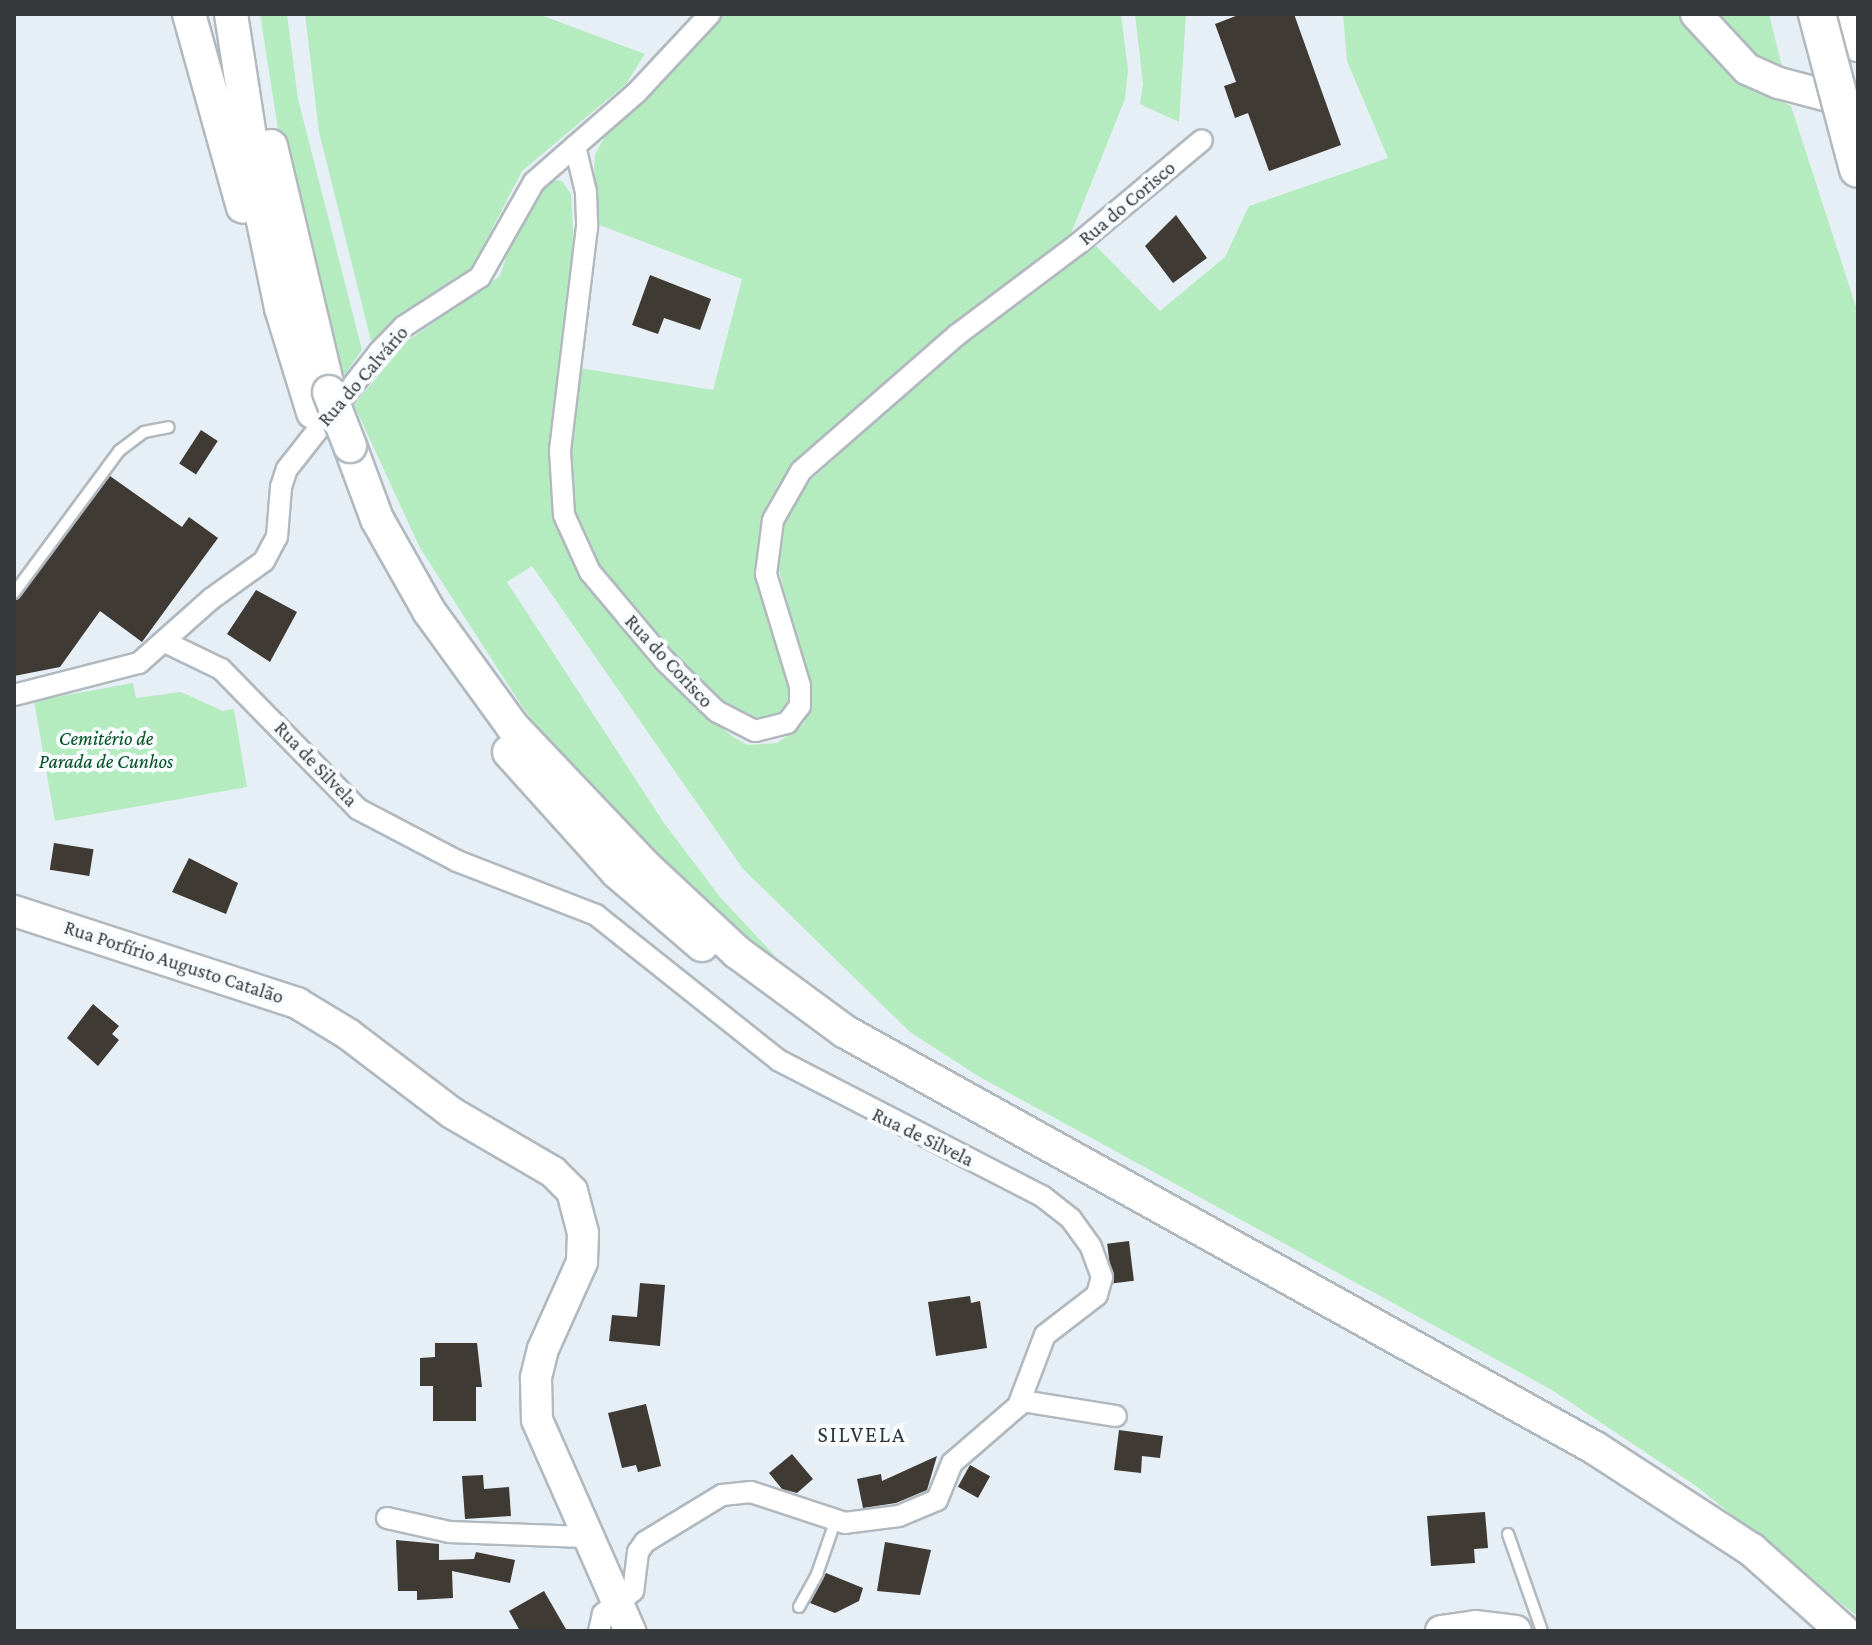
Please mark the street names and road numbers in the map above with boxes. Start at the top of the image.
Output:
street label: Rua do Corisco [1074,156,1180,250]
street label: Rua do Calvário [313,321,413,431]
street label: Rua do Corisco [620,609,718,713]
street label: Rua de Silvela [269,716,363,812]
street label: Rua Porfírio Augusto Catalão [61,915,287,1009]
street label: Rua de Silvela [868,1102,978,1172]

